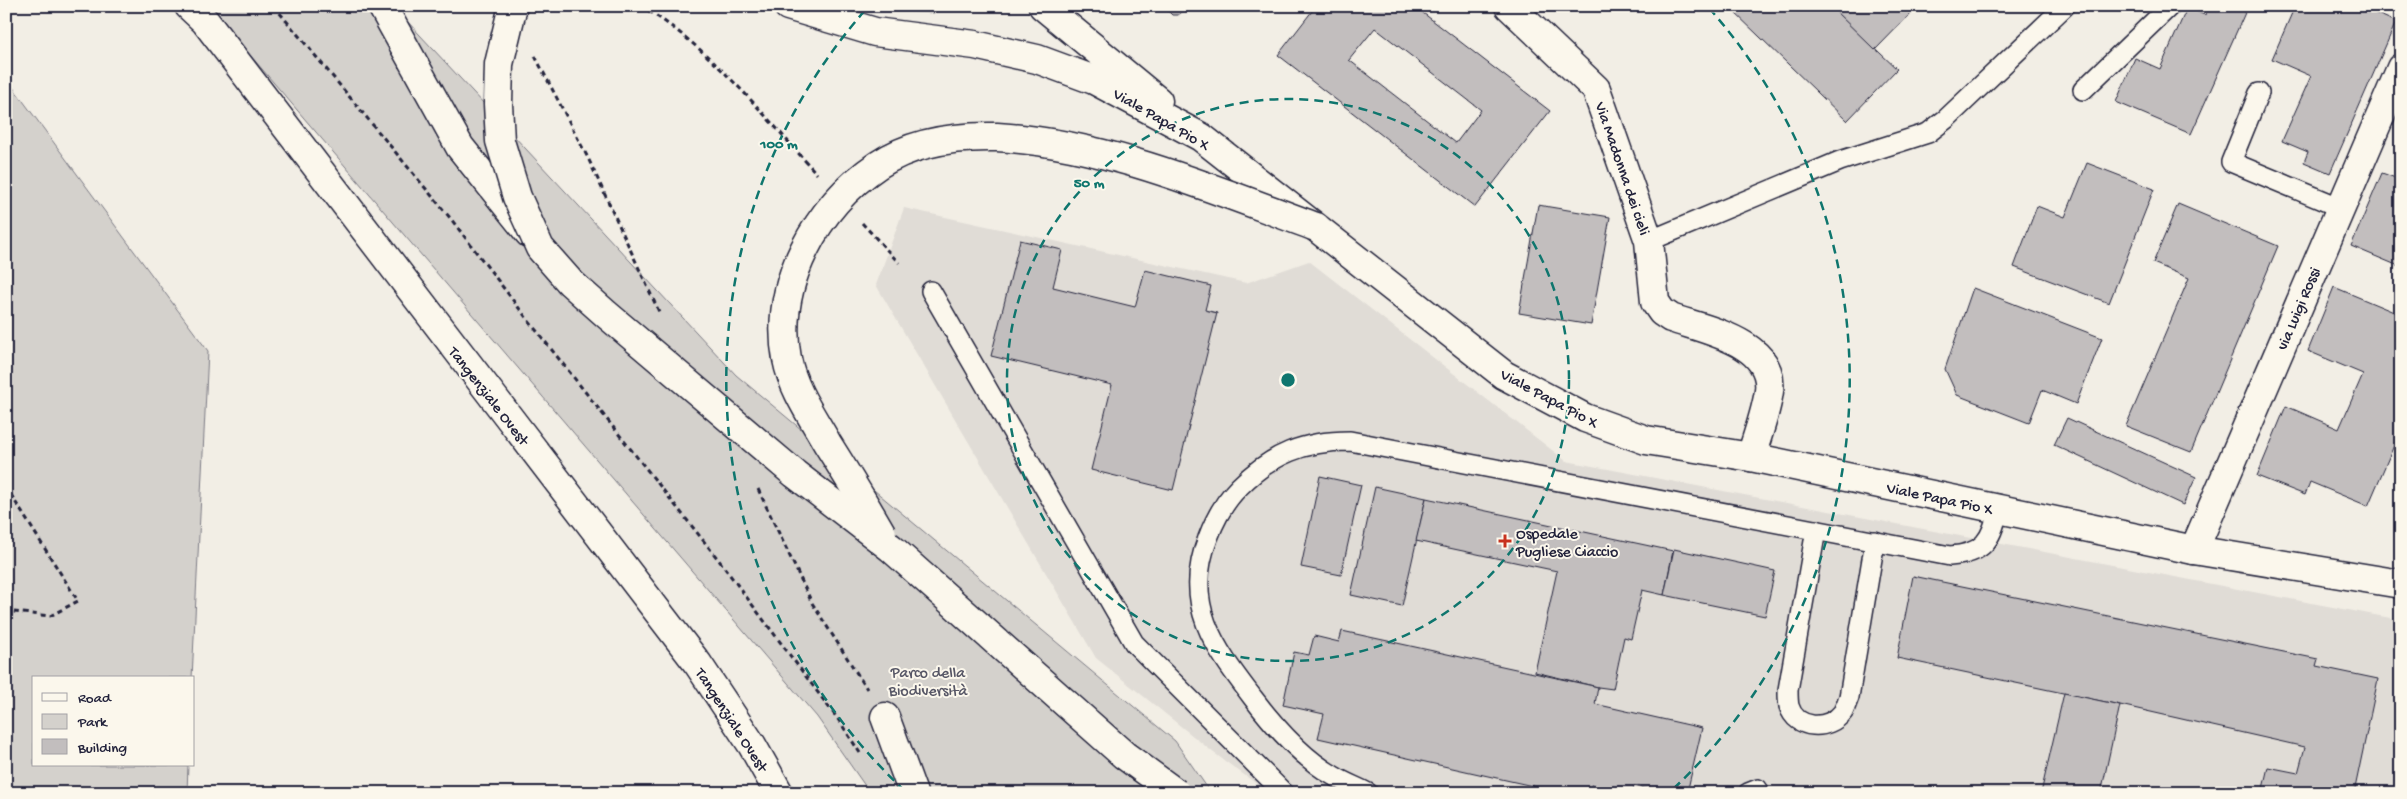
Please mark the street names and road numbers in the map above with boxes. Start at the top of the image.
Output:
street label: Viale Papa Pio X [1108,85,1212,157]
street label: Via Madonna dei cieli [1589,99,1652,238]
street label: via Luigi Rossi [2274,265,2326,354]
street label: Tangenziale Ovest [442,343,533,451]
street label: Viale Papa Pio X [1495,366,1601,434]
street label: Viale Papa Pio X [1884,480,1995,521]
street label: Tangenziale Ovest [689,665,771,778]

